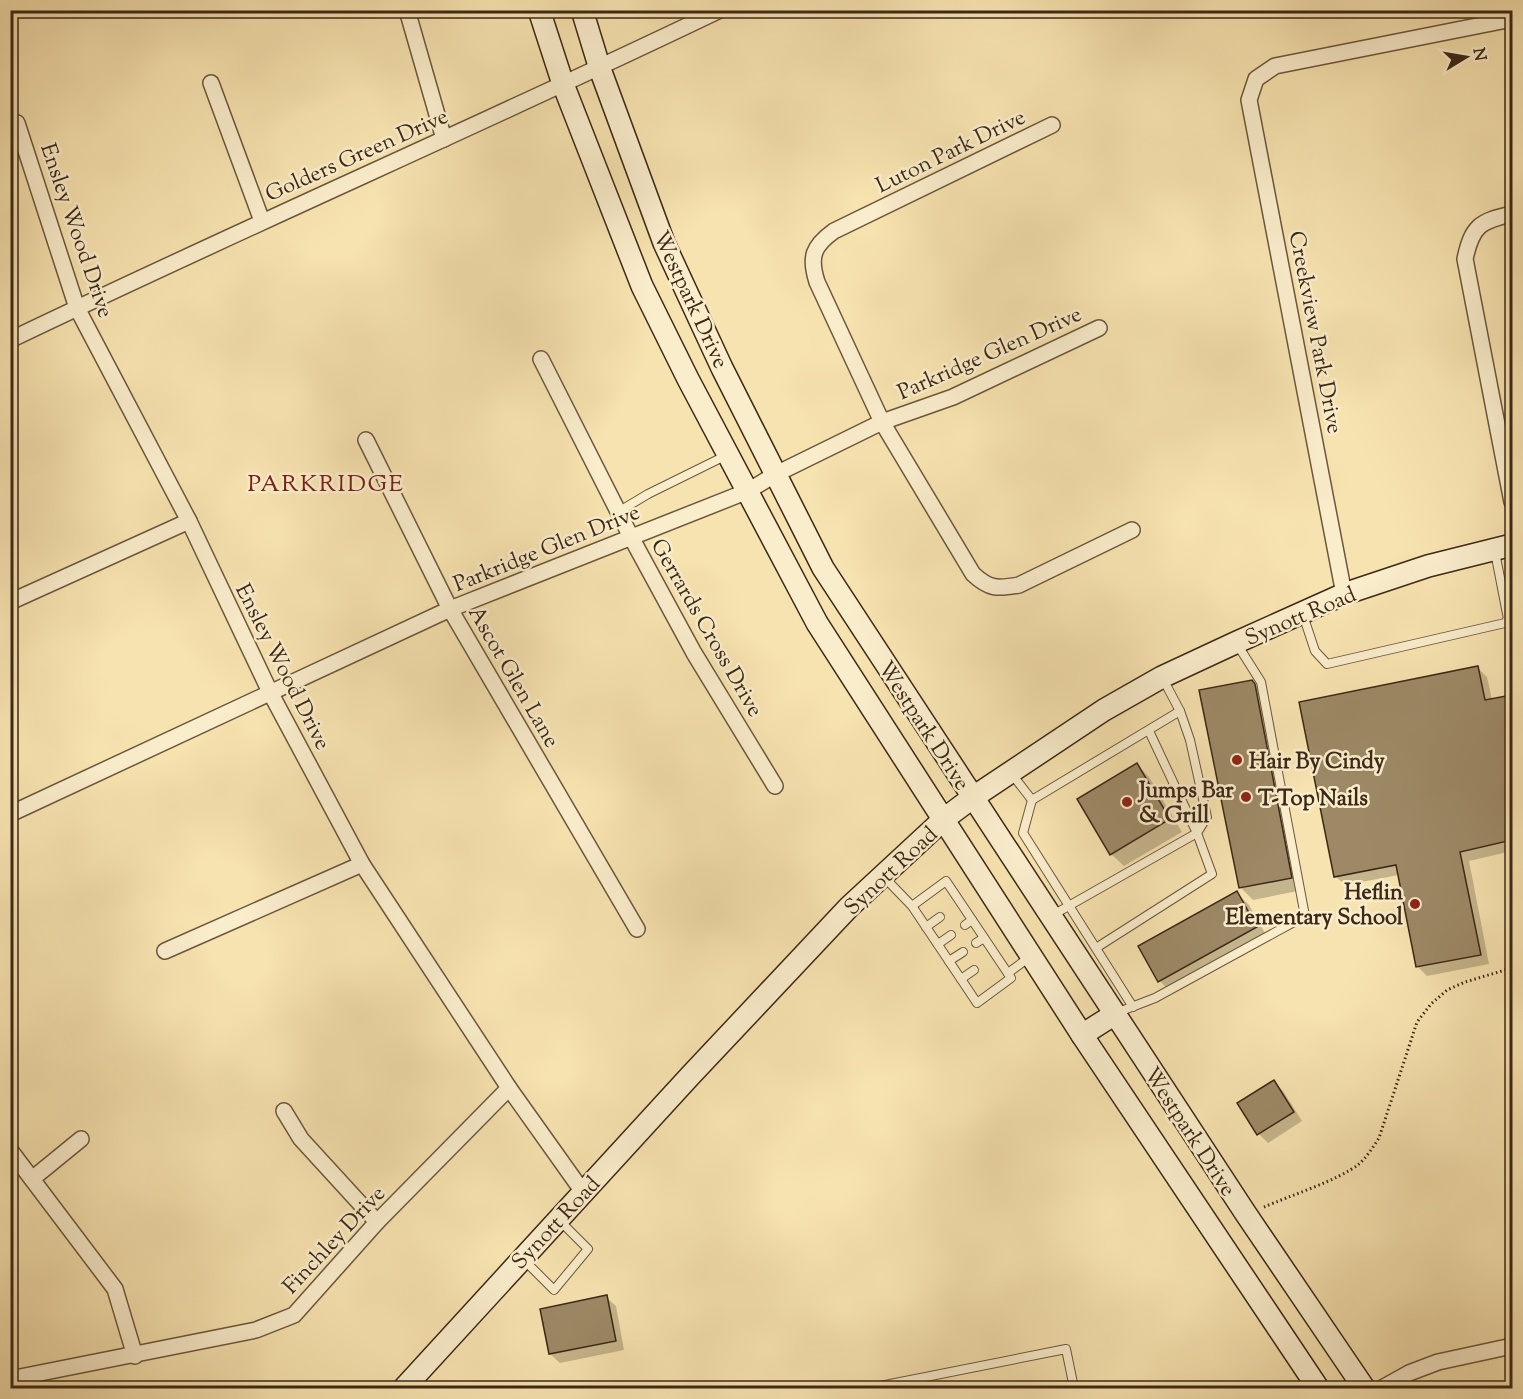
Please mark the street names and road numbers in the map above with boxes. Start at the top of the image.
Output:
street label: Golders Green Drive [261,102,454,211]
street label: Luton Park Drive [871,103,1032,203]
street label: Ensley Wood Drive [30,139,120,323]
street label: Westpark Drive [643,226,735,374]
street label: Creekview Park Drive [1279,228,1349,437]
street label: Parkridge Glen Drive [893,300,1087,410]
street label: Parkridge Glen Drive [449,498,645,602]
street label: Gerrards Cross Drive [641,533,770,724]
street label: Ensley Wood Drive [226,579,337,756]
street label: Synott Road [1241,580,1362,656]
street label: Ascot Glen Lane [459,601,566,754]
street label: Westpark Drive [869,656,976,798]
street label: Synott Road [838,820,946,924]
street label: Westpark Drive [1135,1062,1242,1204]
street label: Synott Road [505,1170,609,1278]
street label: Finchley Drive [276,1180,394,1302]

